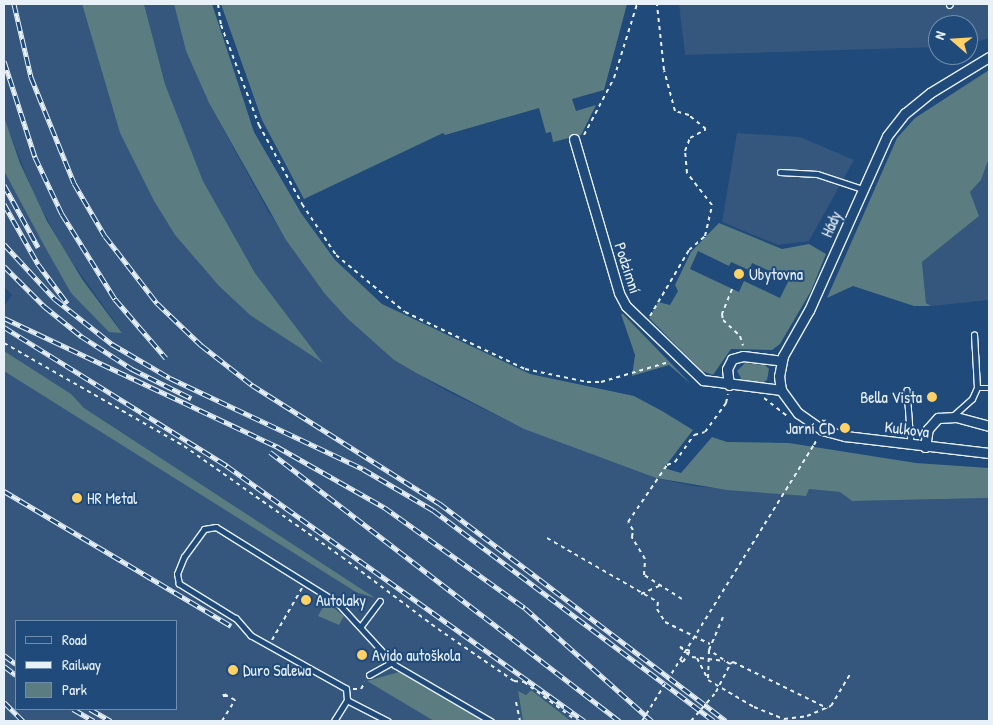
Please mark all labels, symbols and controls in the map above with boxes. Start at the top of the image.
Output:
north arrow [928,15,978,65]
text: N [929,29,949,42]
street label: Hády [817,208,845,240]
street label: Podzimní [611,240,645,296]
place label: Ubytovna [749,264,803,284]
marker: Ubytovna [733,268,745,280]
place label: Bella Vista [860,387,922,407]
marker: Bella Vista [926,391,938,403]
street label: Kulkova [884,417,930,441]
place label: Jarní ČD [786,418,835,438]
marker: Jarní ČD [839,422,851,434]
place label: HR Metal [87,488,137,508]
marker: HR Metal [71,492,83,504]
place label: Autolaky [316,590,366,610]
marker: Autolaky [300,594,312,606]
legend [15,620,178,710]
text: Road [62,629,87,650]
place label: Avido autoškola [372,645,461,665]
marker: Avido autoškola [356,649,368,661]
text: Railway [62,654,101,675]
place label: Duro Salewa [243,660,311,680]
marker: Duro Salewa [227,664,239,676]
text: Park [62,679,87,700]

